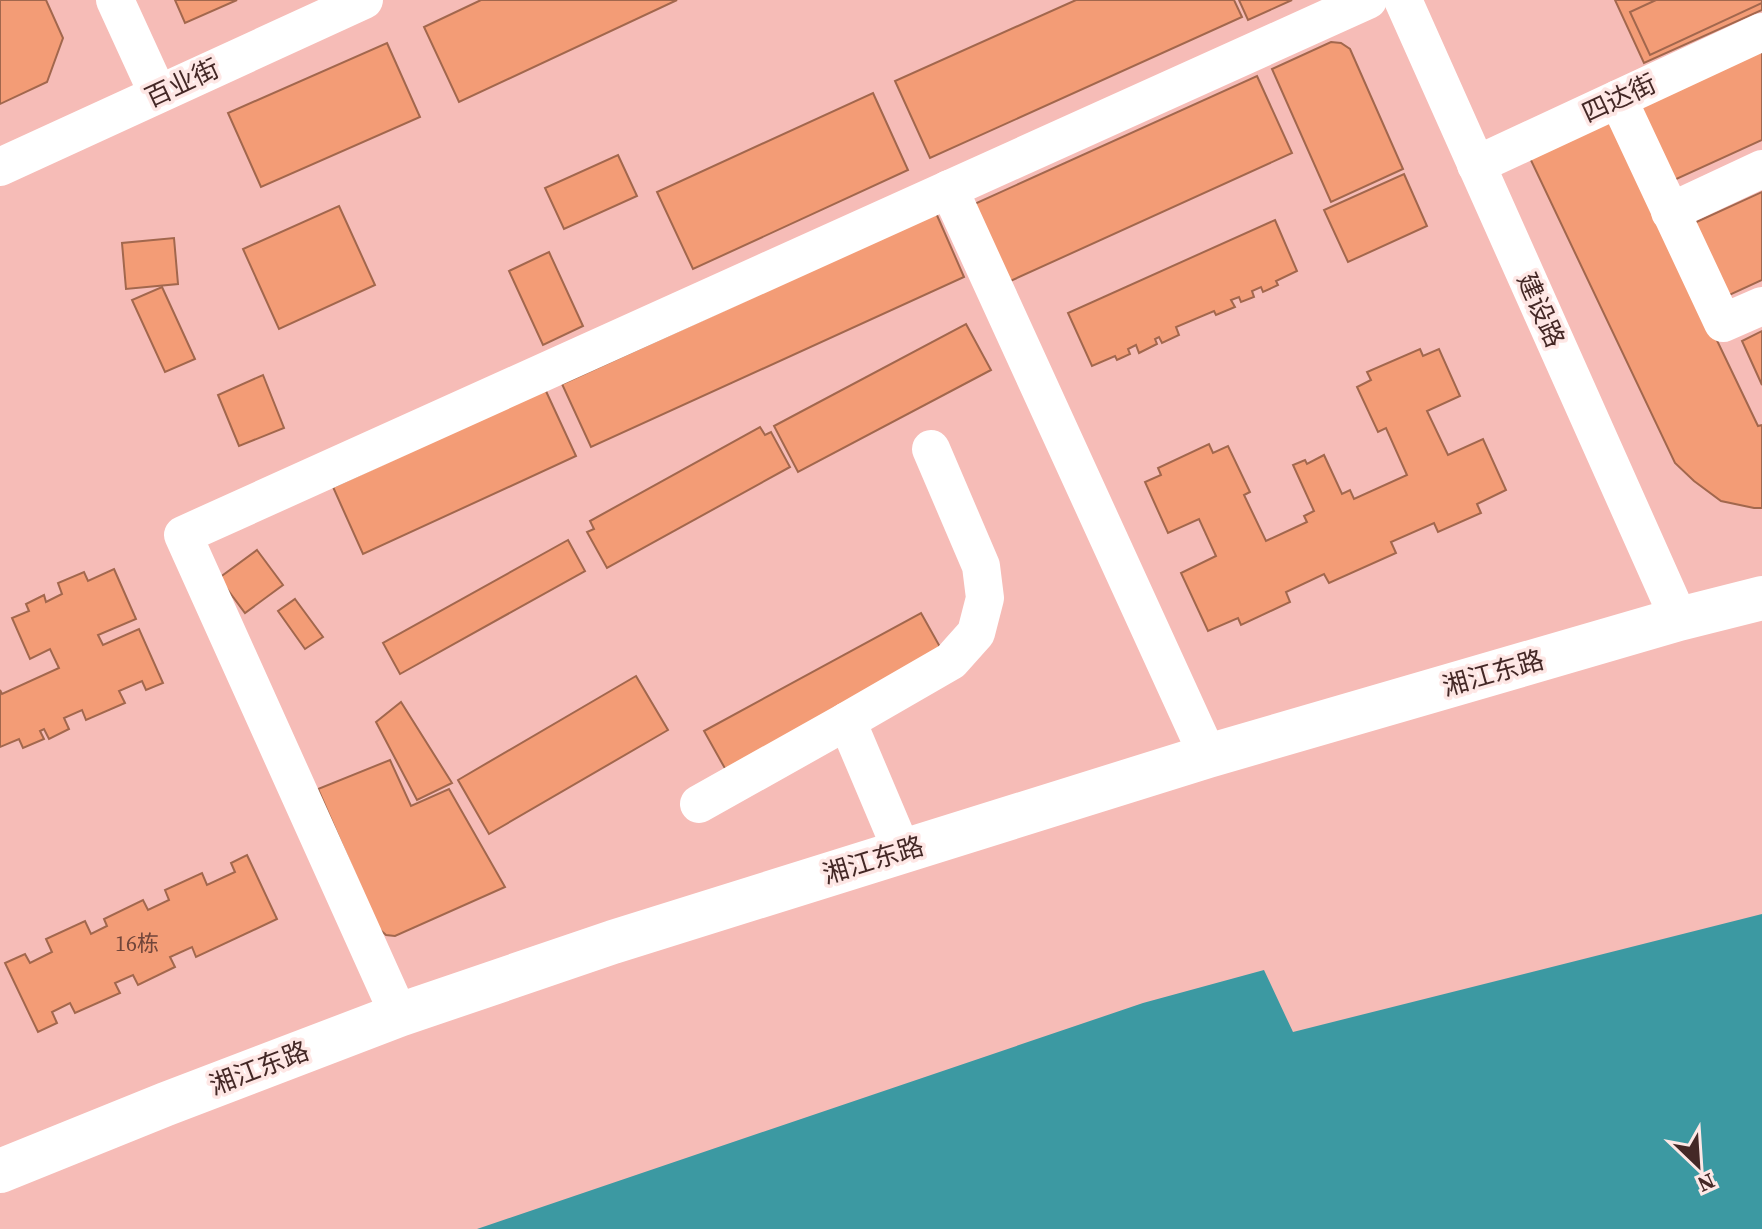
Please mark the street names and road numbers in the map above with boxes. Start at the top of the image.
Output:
street label: 百业街 [139,50,225,116]
street label: 四达街 [1576,65,1662,131]
street label: 建设路 [1509,267,1573,353]
street label: 湘江东路 [1438,641,1548,705]
street label: 湘江东路 [818,828,928,892]
street label: 湘江东路 [204,1033,314,1103]

